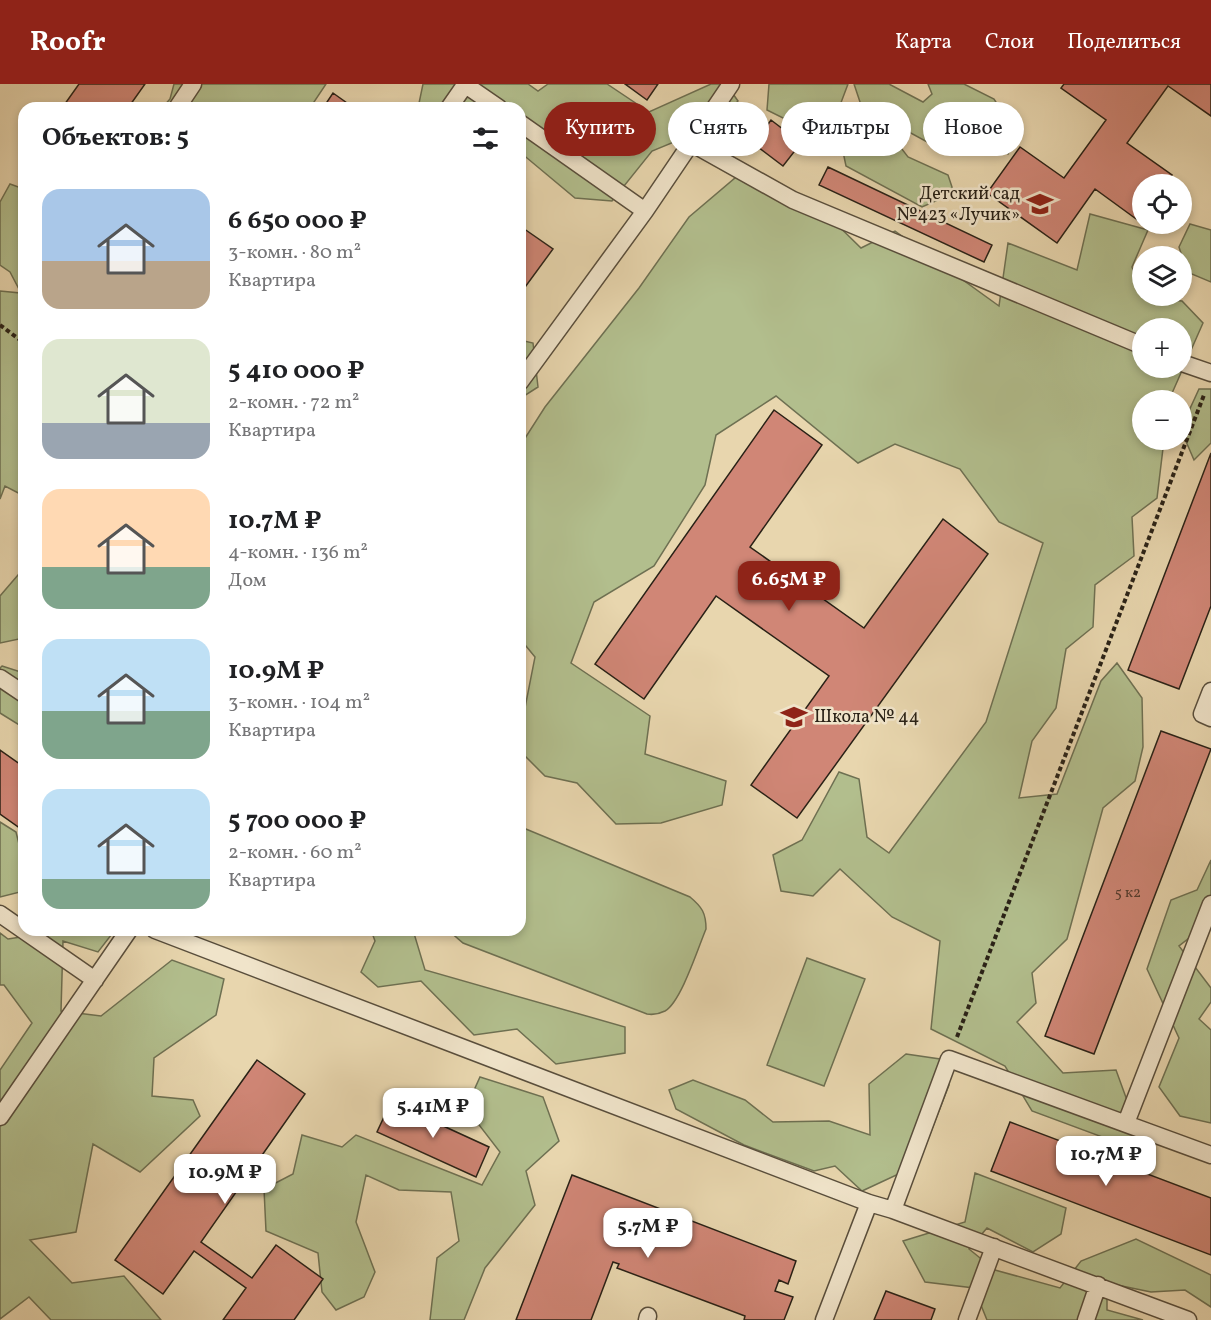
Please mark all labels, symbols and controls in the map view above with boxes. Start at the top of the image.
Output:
text: Roofr [30,23,105,62]
text: Карта [895,28,952,57]
text: Слои [985,28,1034,57]
text: Поделиться [1067,28,1181,57]
chip: Купить [544,102,656,156]
chip: Снять [668,102,769,156]
chip: Фильтры [781,102,911,156]
chip: Новое [923,102,1024,156]
text: Объектов: 5 [42,120,189,156]
icon: filters [469,122,502,155]
map controls [1132,174,1192,450]
button: locate [1132,174,1192,234]
place label: Детский сад №423 «Лучик» [896,182,1020,228]
school or university icon: Детский сад №423 «Лучик» [1025,189,1055,219]
text: 6 650 000 ₽ [228,203,367,239]
icon: home [90,213,162,285]
text: 3-комн. · 80 m² [228,239,361,267]
button: layers [1132,246,1192,306]
text: Квартира [228,267,316,295]
button: + [1132,318,1192,378]
text: 5 410 000 ₽ [228,353,365,389]
icon: home [90,363,162,435]
text: 2-комн. · 72 m² [228,389,359,417]
button: − [1132,390,1192,450]
text: Квартира [228,417,316,445]
text: 10.7M ₽ [228,503,322,539]
icon: home [90,513,162,585]
text: 4-комн. · 136 m² [228,539,368,567]
pin: 6.65M ₽ [734,561,844,612]
text: 6.65M ₽ [752,566,826,594]
text: Дом [228,567,267,595]
text: 10.9M ₽ [228,653,324,689]
icon: home [90,663,162,735]
text: 3-комн. · 104 m² [228,689,370,717]
school or university icon: Школа № 44 [779,702,809,732]
place label: Школа № 44 [814,705,920,730]
text: Квартира [228,717,316,745]
text: 5 700 000 ₽ [228,803,366,839]
icon: home [90,813,162,885]
text: 2-комн. · 60 m² [228,839,362,867]
text: Квартира [228,867,316,895]
house number: 5 к2 [1115,883,1141,904]
pin: 5.41M ₽ [378,1088,488,1139]
text: 5.41M ₽ [397,1093,469,1121]
pin: 10.7M ₽ [1051,1136,1161,1187]
text: 10.7M ₽ [1070,1141,1142,1169]
pin: 10.9M ₽ [170,1154,280,1205]
text: 10.9M ₽ [188,1159,262,1187]
pin: 5.7M ₽ [599,1208,697,1259]
text: 5.7M ₽ [617,1213,679,1241]

